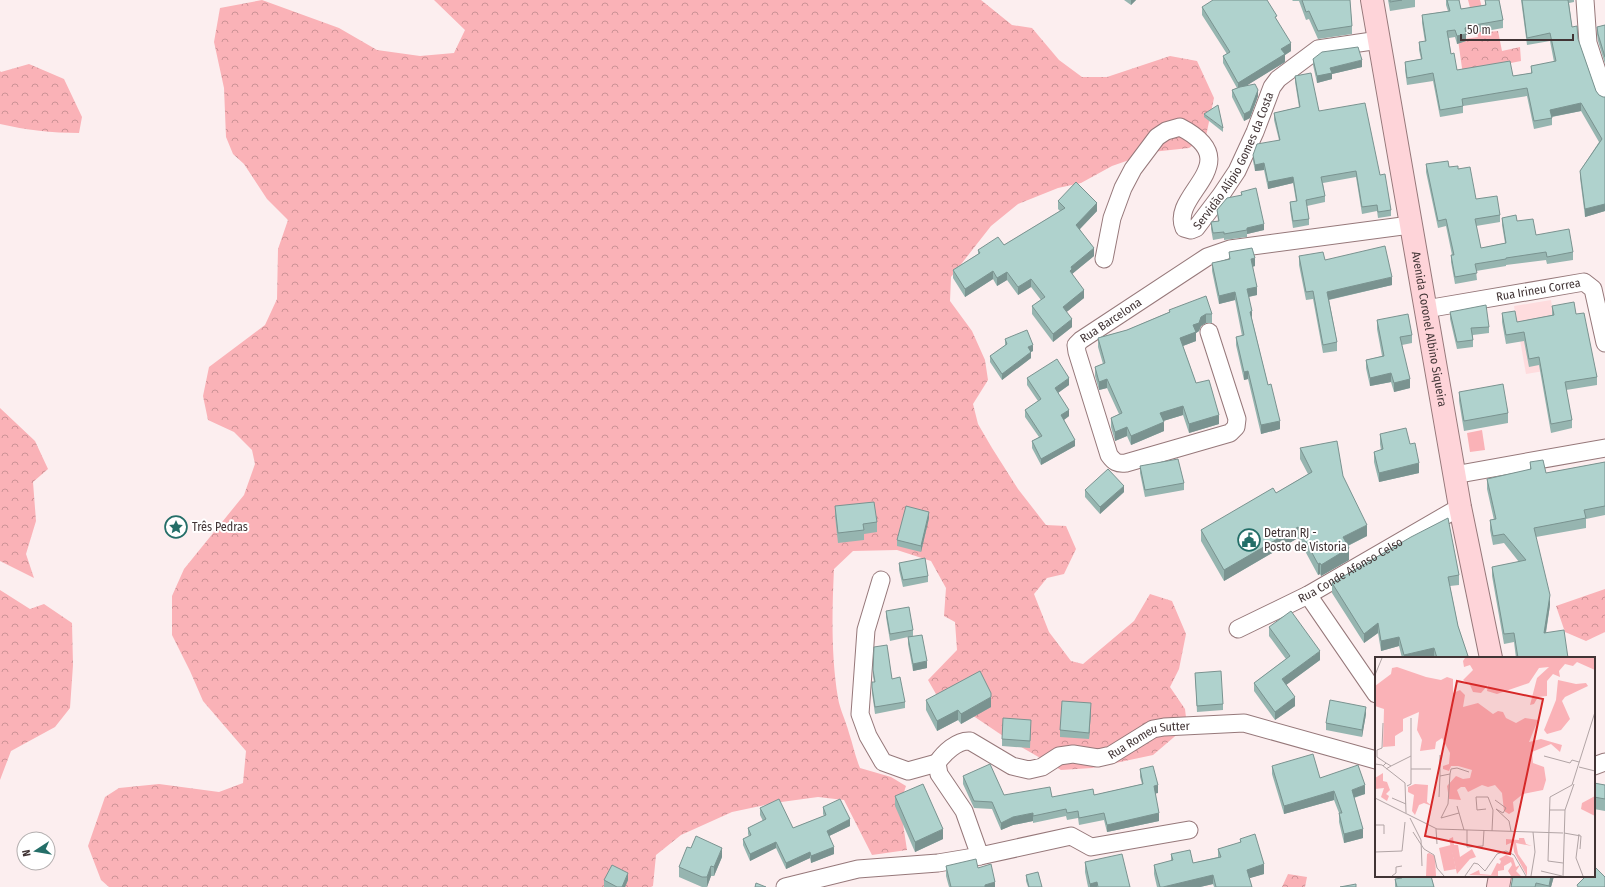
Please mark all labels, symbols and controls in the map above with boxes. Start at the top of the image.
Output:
scale bar [1461,16,1573,42]
text: 50 m [1467,23,1491,37]
street label: Servidão Alípio Gomes da Costa [1190,90,1277,232]
street label: Avenida Coronel Albino Siqueira [1409,250,1449,408]
street label: Rua Irineu Correa [1495,276,1582,304]
street label: Rua Barcelona [1078,295,1144,346]
place icon: Três Pedras [163,514,189,540]
place label: Três Pedras [192,520,248,534]
place label: Detran RJ - Posto de Vistoria [1264,526,1347,554]
public building icon: Detran RJ - Posto de Vistoria [1236,527,1262,553]
street label: Rua Conde Afonso Celso [1296,535,1405,606]
inset map [1375,657,1595,877]
street label: Rua Romeu Sutter [1105,719,1191,762]
north arrow [16,831,56,871]
text: N [20,848,34,858]

